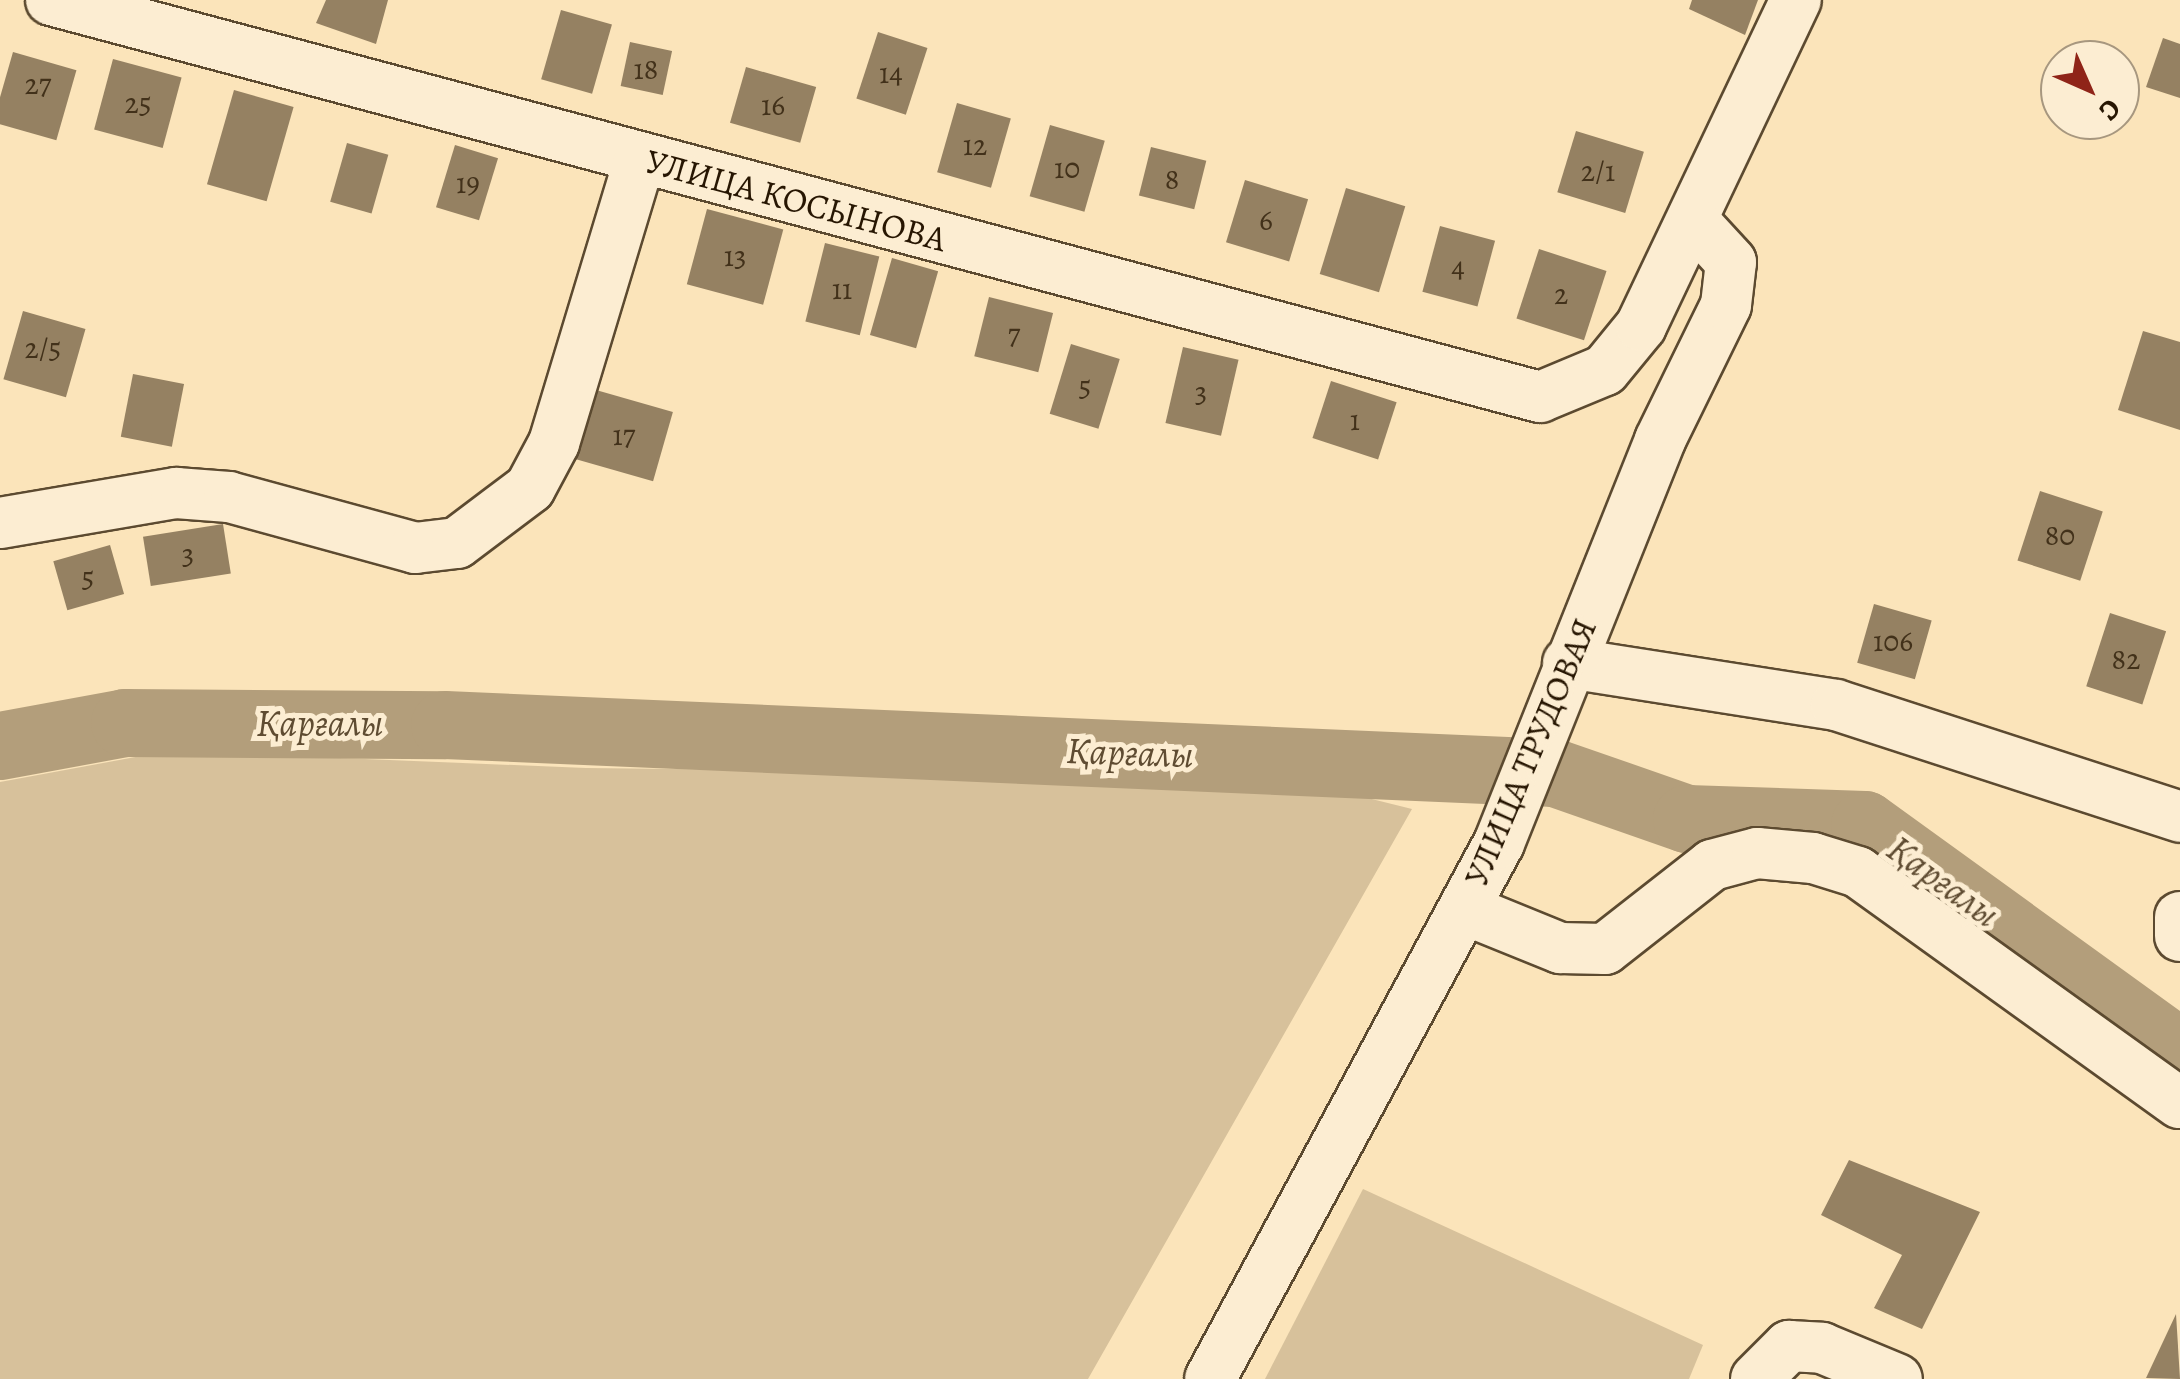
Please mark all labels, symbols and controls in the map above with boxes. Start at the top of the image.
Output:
north arrow [2040,40,2140,140]
house number: 18 [634,51,658,87]
house number: 14 [879,55,903,91]
house number: 27 [25,66,51,102]
house number: 25 [124,85,152,121]
house number: 16 [761,87,785,123]
text: С [2090,90,2129,129]
house number: 12 [963,127,987,163]
street label: УЛИЦА КОСЫНОВА [641,140,951,260]
house number: 10 [1054,150,1080,186]
house number: 2/1 [1581,153,1615,189]
house number: 8 [1165,161,1179,197]
house number: 19 [456,165,480,201]
house number: 6 [1259,202,1273,238]
house number: 13 [724,238,746,274]
house number: 4 [1451,249,1465,285]
house number: 11 [832,271,852,307]
house number: 2 [1554,276,1568,312]
house number: 7 [1008,316,1020,352]
house number: 2/5 [24,330,62,366]
house number: 5 [1079,368,1091,404]
house number: 3 [1195,374,1207,410]
house number: 1 [1350,402,1360,438]
house number: 17 [613,417,635,453]
house number: 80 [2045,517,2075,553]
house number: 3 [182,536,194,572]
house number: 5 [82,559,94,595]
street label: УЛИЦА ТРУДОВАЯ [1455,612,1605,892]
house number: 106 [1873,623,1913,659]
house number: 82 [2112,641,2140,677]
water label: Қарғалы [257,701,383,747]
water label: Қарғалы [1066,728,1194,778]
water label: Қарғалы [1878,826,2008,938]

